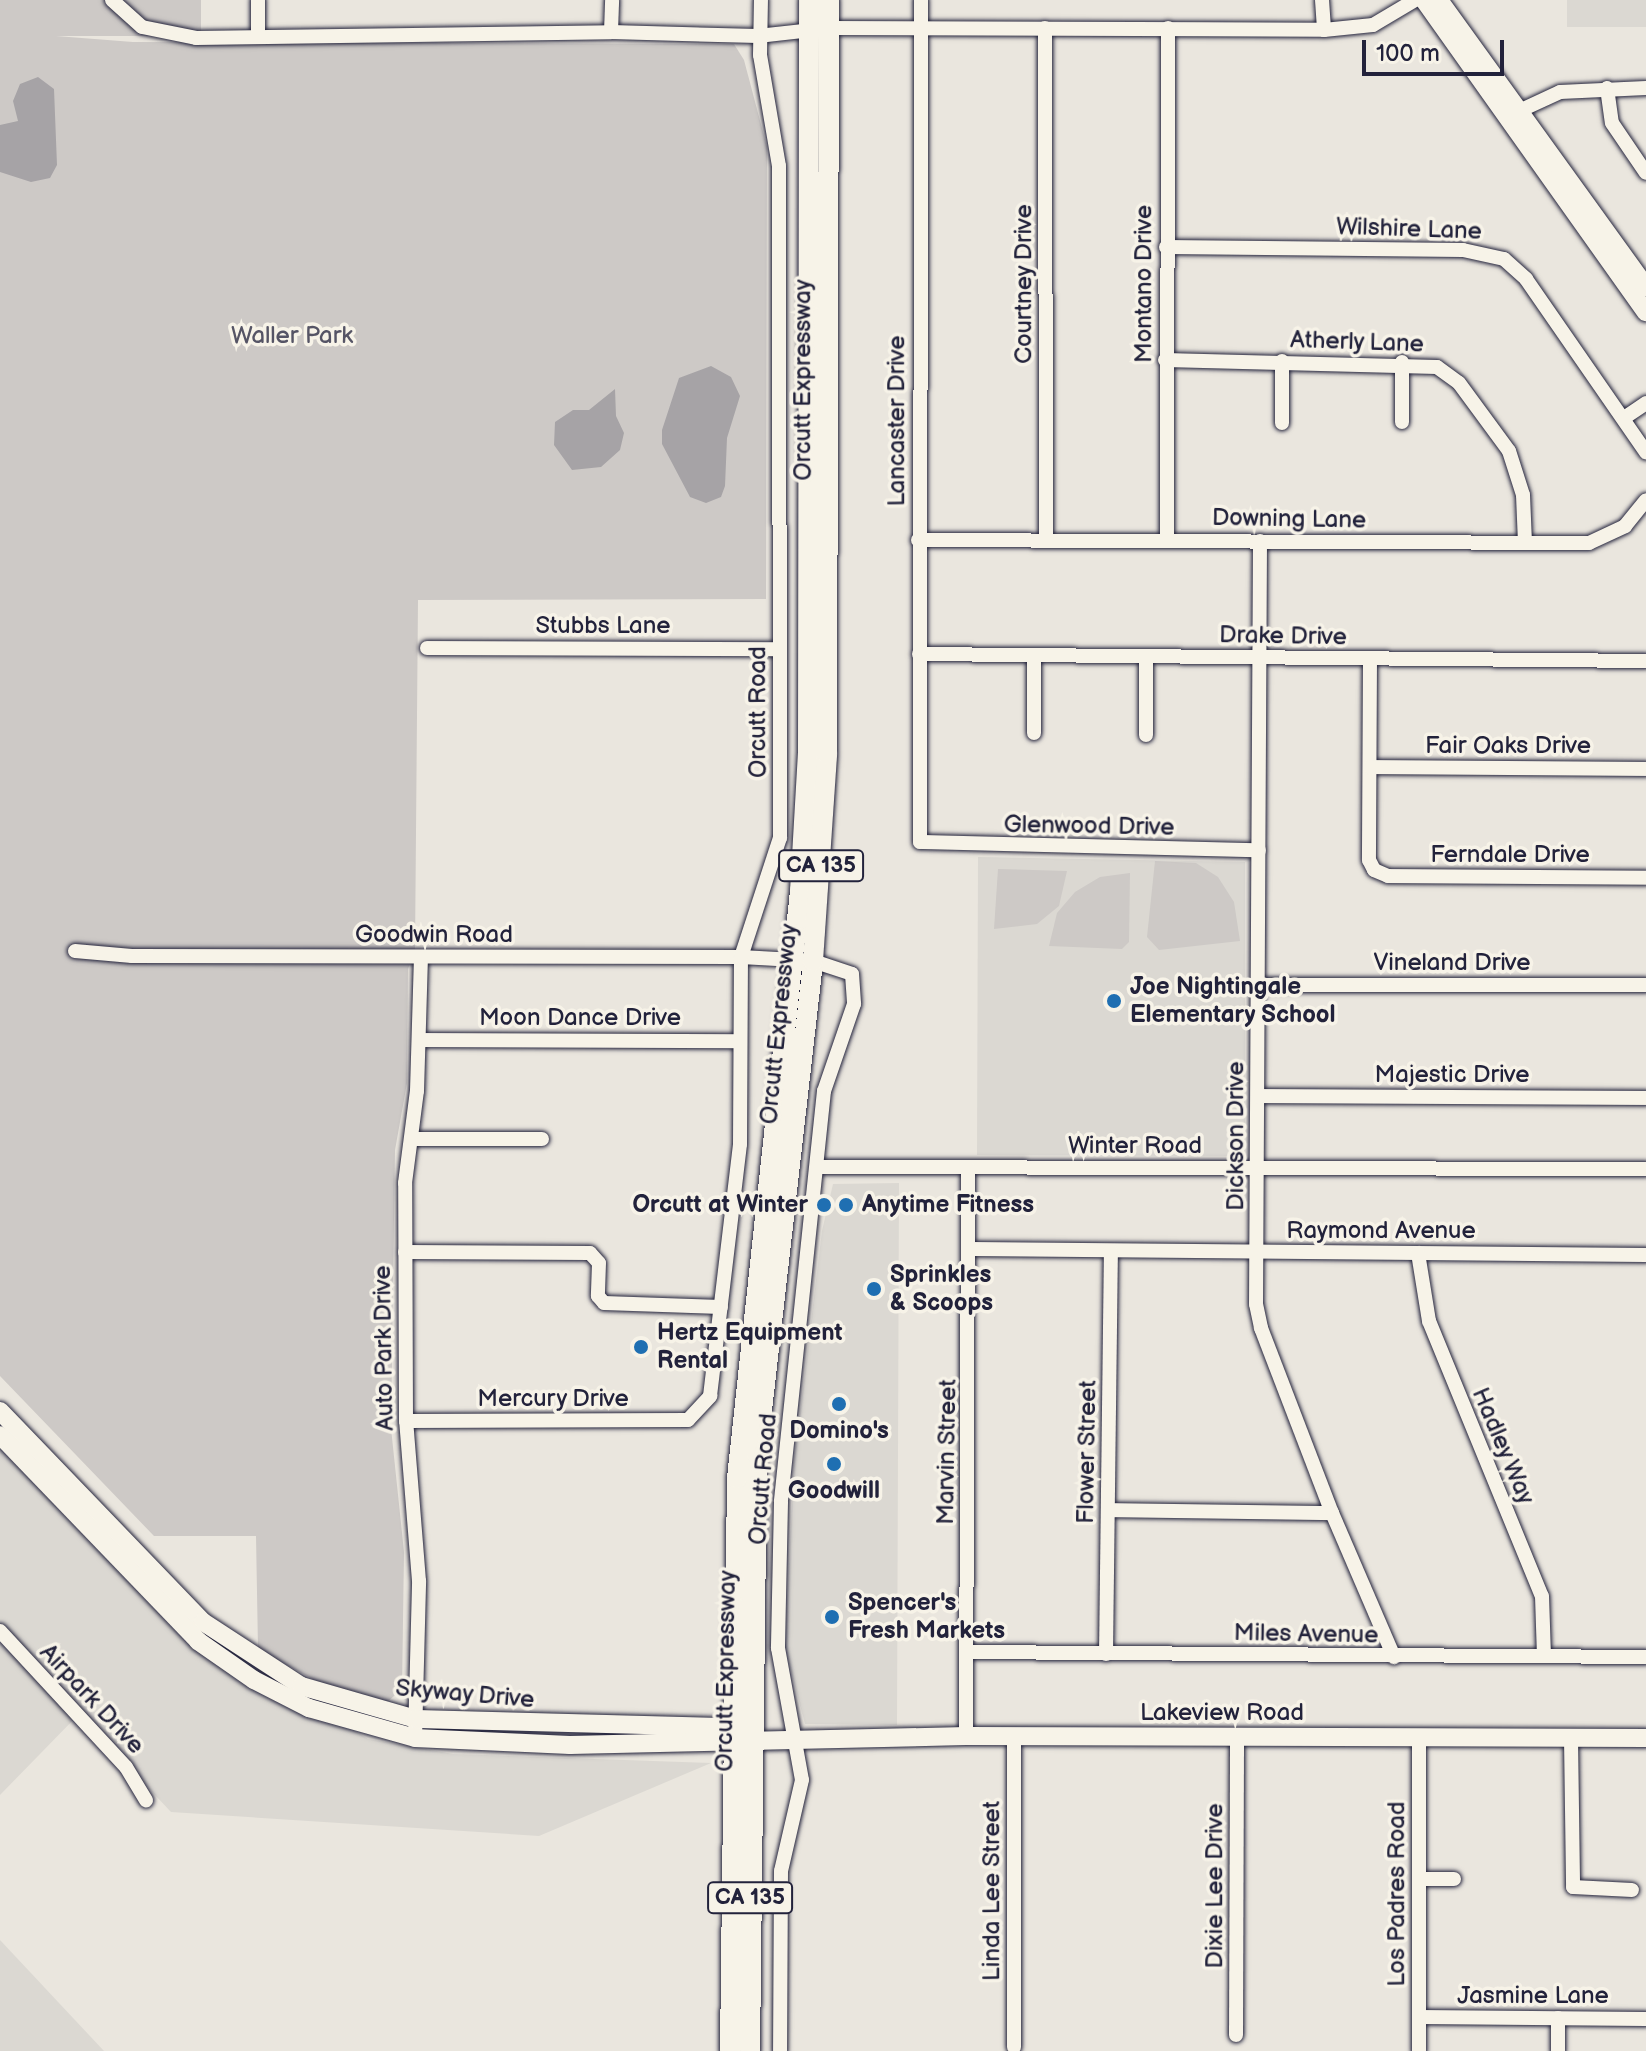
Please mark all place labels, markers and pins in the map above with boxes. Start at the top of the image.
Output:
place label: Joe Nightingale Elementary School [1130,973,1336,1029]
marker: Joe Nightingale Elementary School [1105,992,1123,1010]
place label: Orcutt at Winter [632,1191,808,1219]
place label: Anytime Fitness [862,1191,1034,1219]
marker: Orcutt at Winter [815,1196,833,1214]
marker: Anytime Fitness [837,1196,855,1214]
place label: Sprinkles & Scoops [890,1261,993,1317]
marker: Sprinkles & Scoops [865,1280,883,1298]
place label: Hertz Equipment Rental [657,1319,843,1375]
marker: Hertz Equipment Rental [632,1338,650,1356]
marker: Domino's [830,1395,848,1413]
place label: Domino's [789,1417,889,1445]
marker: Goodwill [825,1455,843,1473]
place label: Goodwill [788,1477,880,1505]
place label: Spencer's Fresh Markets [848,1589,1005,1645]
marker: Spencer's Fresh Markets [823,1608,841,1626]

